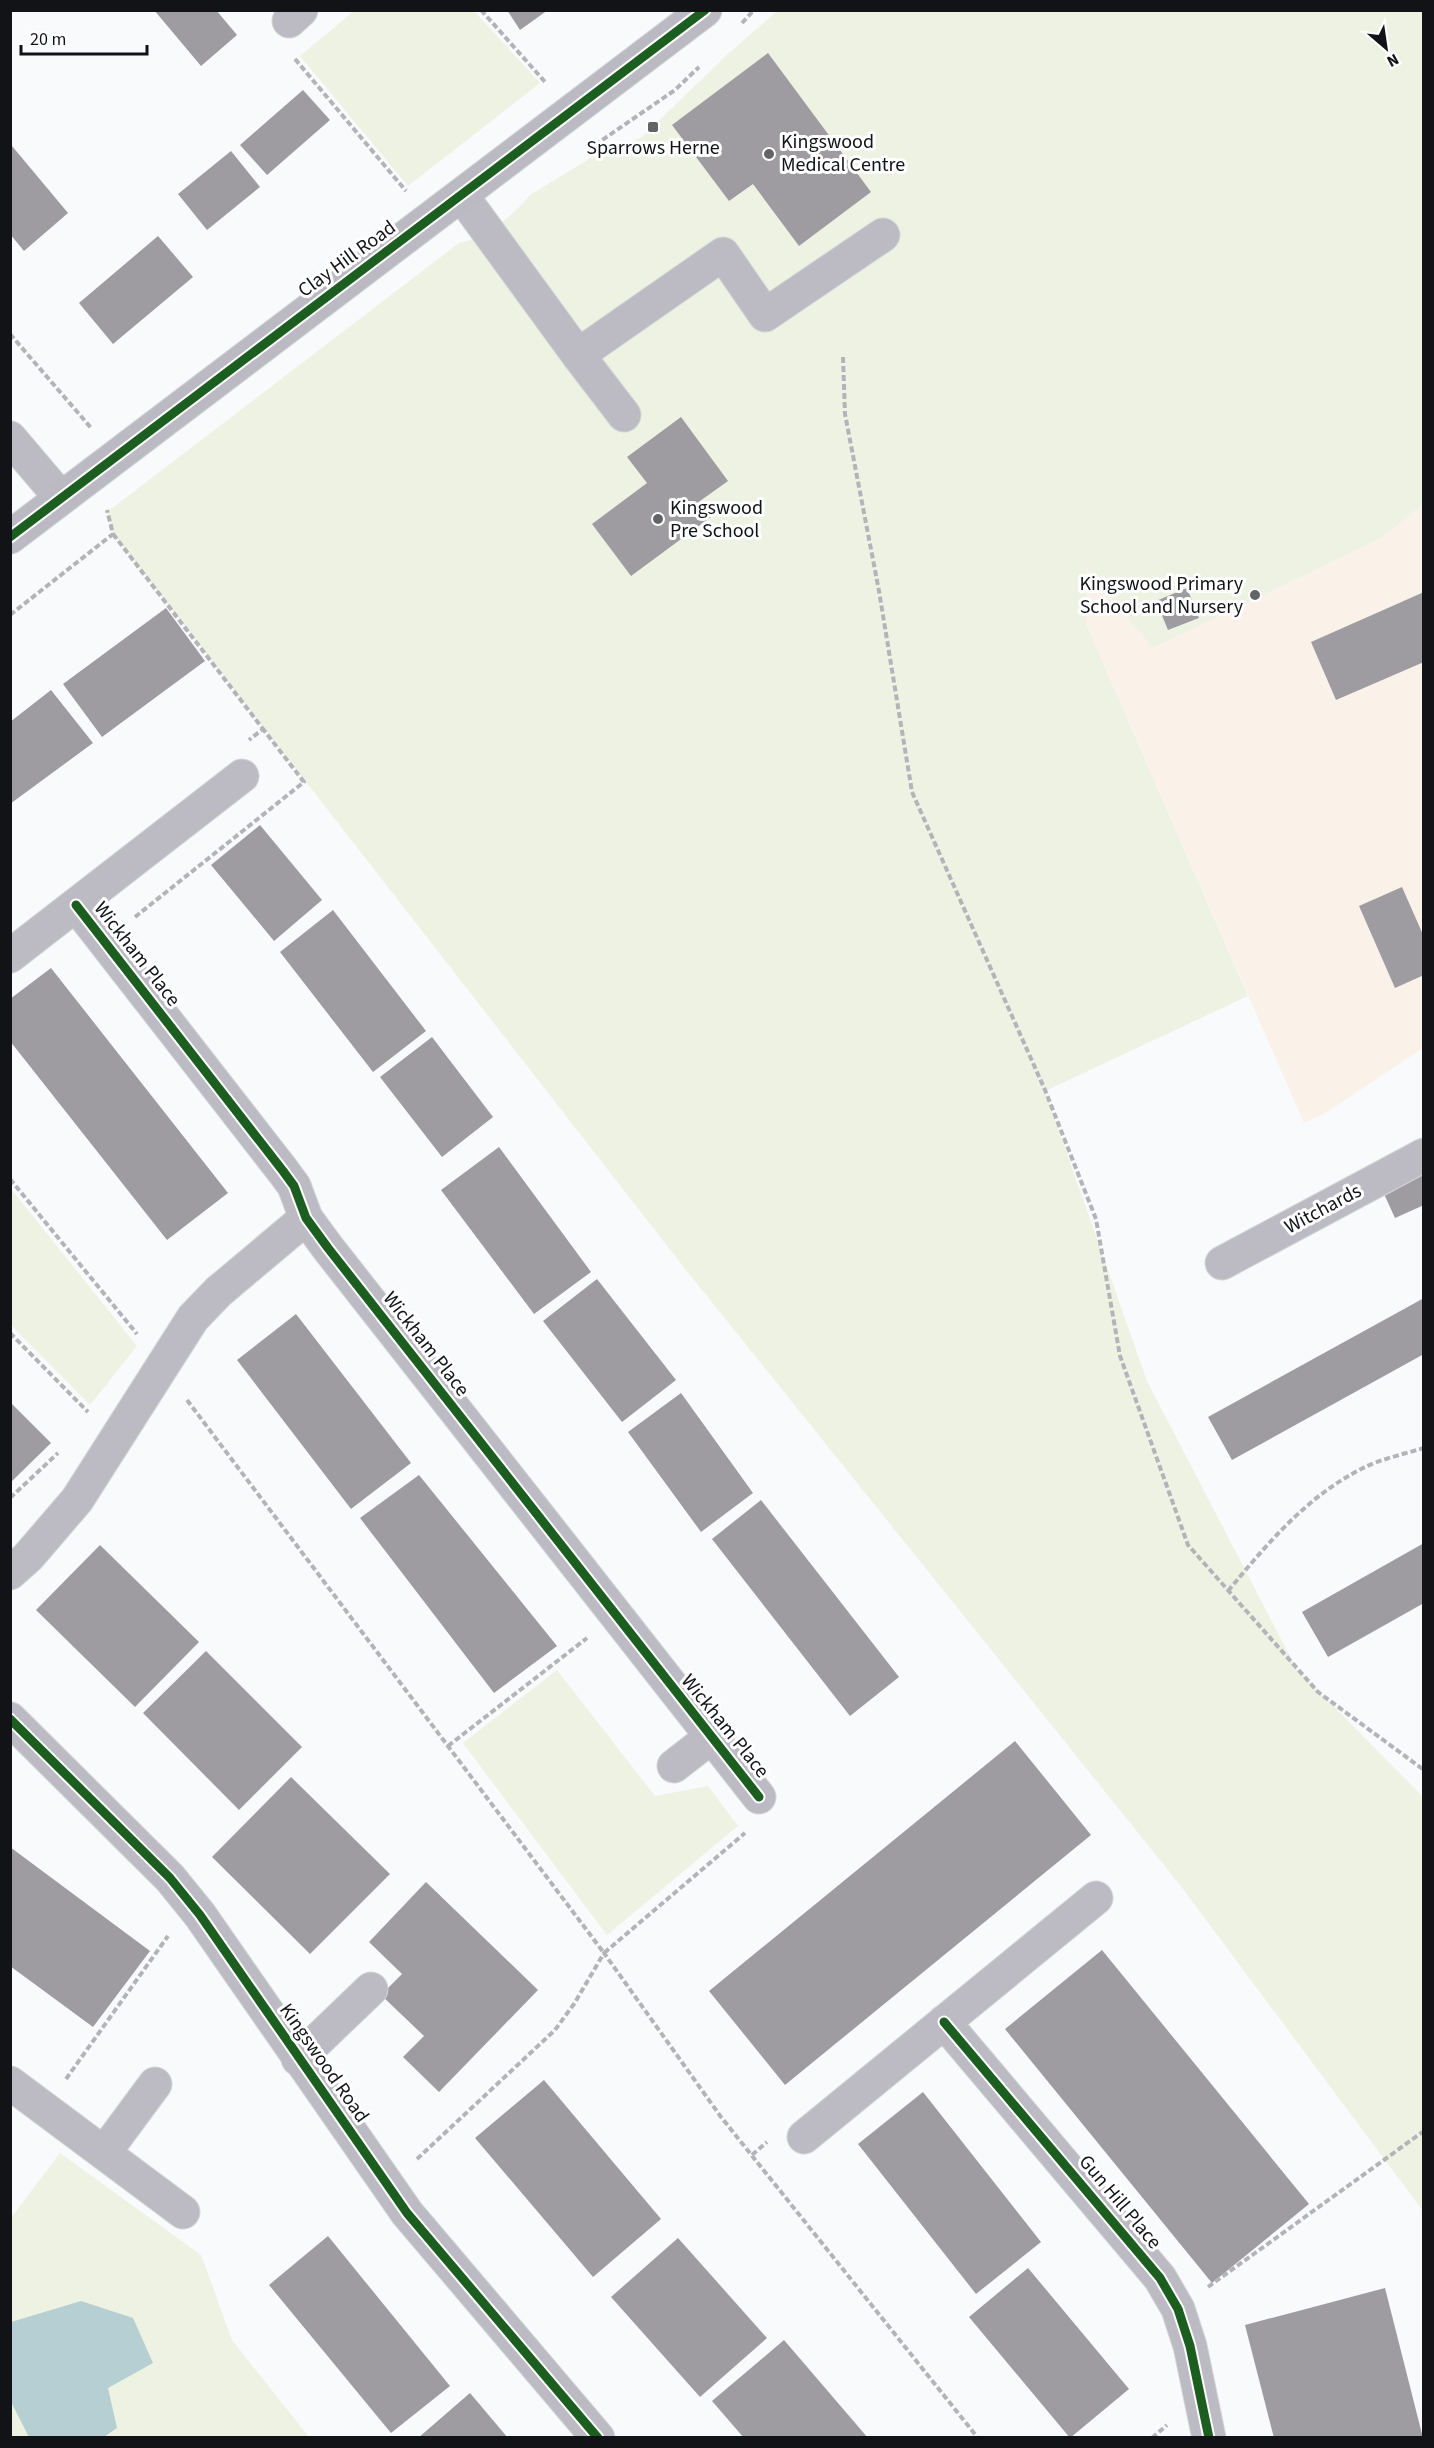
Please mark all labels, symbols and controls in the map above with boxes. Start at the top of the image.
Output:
scale bar [21,18,147,56]
north arrow [1356,18,1416,78]
text: 20 m [30,27,66,52]
text: N [1383,48,1403,72]
marker: Sparrows Herne [646,120,660,134]
place label: Kingswood Medical Centre [781,128,905,179]
place label: Sparrows Herne [586,134,720,162]
marker: Kingswood Medical Centre [762,147,776,161]
street label: Clay Hill Road [292,214,402,304]
place label: Kingswood Pre School [670,494,763,545]
marker: Kingswood Pre School [651,512,665,526]
place label: Kingswood Primary School and Nursery [1079,570,1244,621]
marker: Kingswood Primary School and Nursery [1248,588,1262,602]
street label: Wickham Place [87,896,187,1012]
street label: Witchards [1280,1177,1366,1241]
street label: Wickham Place [376,1286,476,1402]
street label: Wickham Place [674,1668,776,1784]
street label: Kingswood Road [272,1998,376,2128]
street label: Gun Hill Place [1072,2149,1168,2255]

